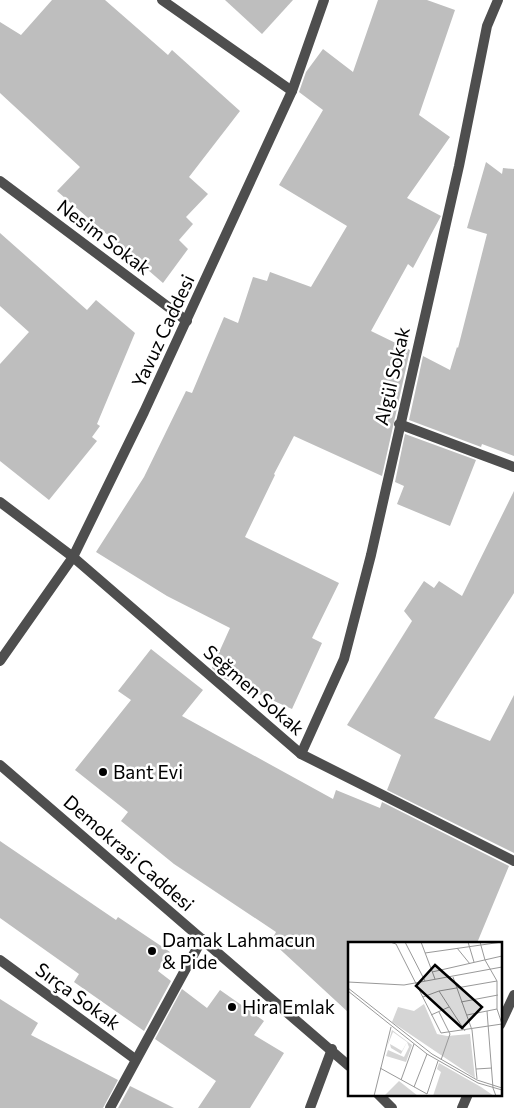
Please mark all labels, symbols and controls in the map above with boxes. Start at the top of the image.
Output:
street label: Nesim Sokak [53,194,156,279]
street label: Yavuz Caddesi [126,271,199,391]
street label: Algül Sokak [369,324,414,427]
street label: Seğmen Sokak [199,640,309,740]
place label: Bant Evi [113,760,183,783]
marker: Bant Evi [97,766,109,778]
street label: Demokrasi Caddesi [59,790,199,915]
place label: Damak Lahmacun & Pide [162,928,316,973]
inset map [348,942,502,1096]
marker: Damak Lahmacun & Pide [146,945,158,957]
street label: Sırça Sokak [31,957,125,1034]
place label: Hira Emlak [242,995,335,1018]
marker: Hira Emlak [226,1001,238,1013]

